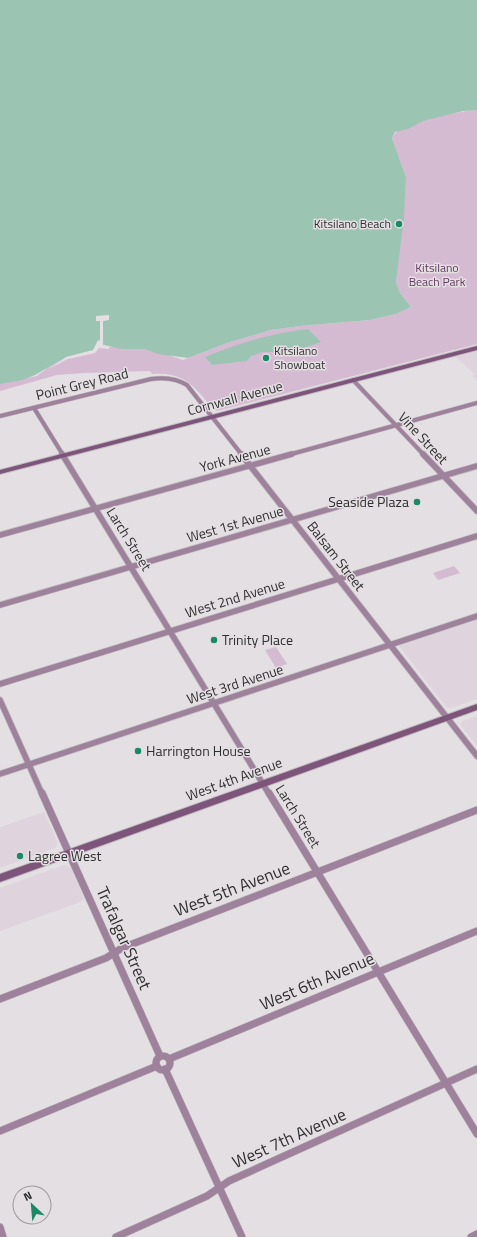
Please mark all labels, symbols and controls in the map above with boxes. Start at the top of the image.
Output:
place label: Kitsilano Beach [314,214,391,233]
marker: Kitsilano Beach [394,219,404,229]
park label: Kitsilano Beach Park [409,258,466,291]
place label: Kitsilano Showboat [274,341,326,374]
marker: Kitsilano Showboat [261,353,271,363]
street label: Point Grey Road [33,362,130,405]
street label: Cornwall Avenue [185,375,285,420]
street label: Vine Street [394,407,453,469]
street label: York Avenue [197,438,273,477]
place label: Seaside Plaza [328,491,409,512]
marker: Seaside Plaza [412,497,422,507]
street label: West 1st Avenue [184,500,286,547]
street label: Larch Street [102,503,157,575]
street label: Balsam Street [302,516,370,595]
street label: West 2nd Avenue [182,572,287,623]
place label: Trinity Place [222,629,293,650]
marker: Trinity Place [209,635,219,645]
street label: West 3rd Avenue [184,658,286,709]
place label: Harrington House [146,740,251,761]
marker: Harrington House [133,746,143,756]
street label: West 4th Avenue [183,751,285,806]
street label: Larch Street [271,780,326,852]
place label: Lagree West [28,845,102,866]
marker: Lagree West [15,851,25,861]
street label: West 5th Avenue [170,855,294,923]
street label: Trafalgar Street [90,882,158,994]
street label: West 6th Avenue [256,945,378,1017]
street label: West 7th Avenue [228,1101,350,1175]
north arrow [12,1185,52,1225]
text: N [21,1187,35,1205]

